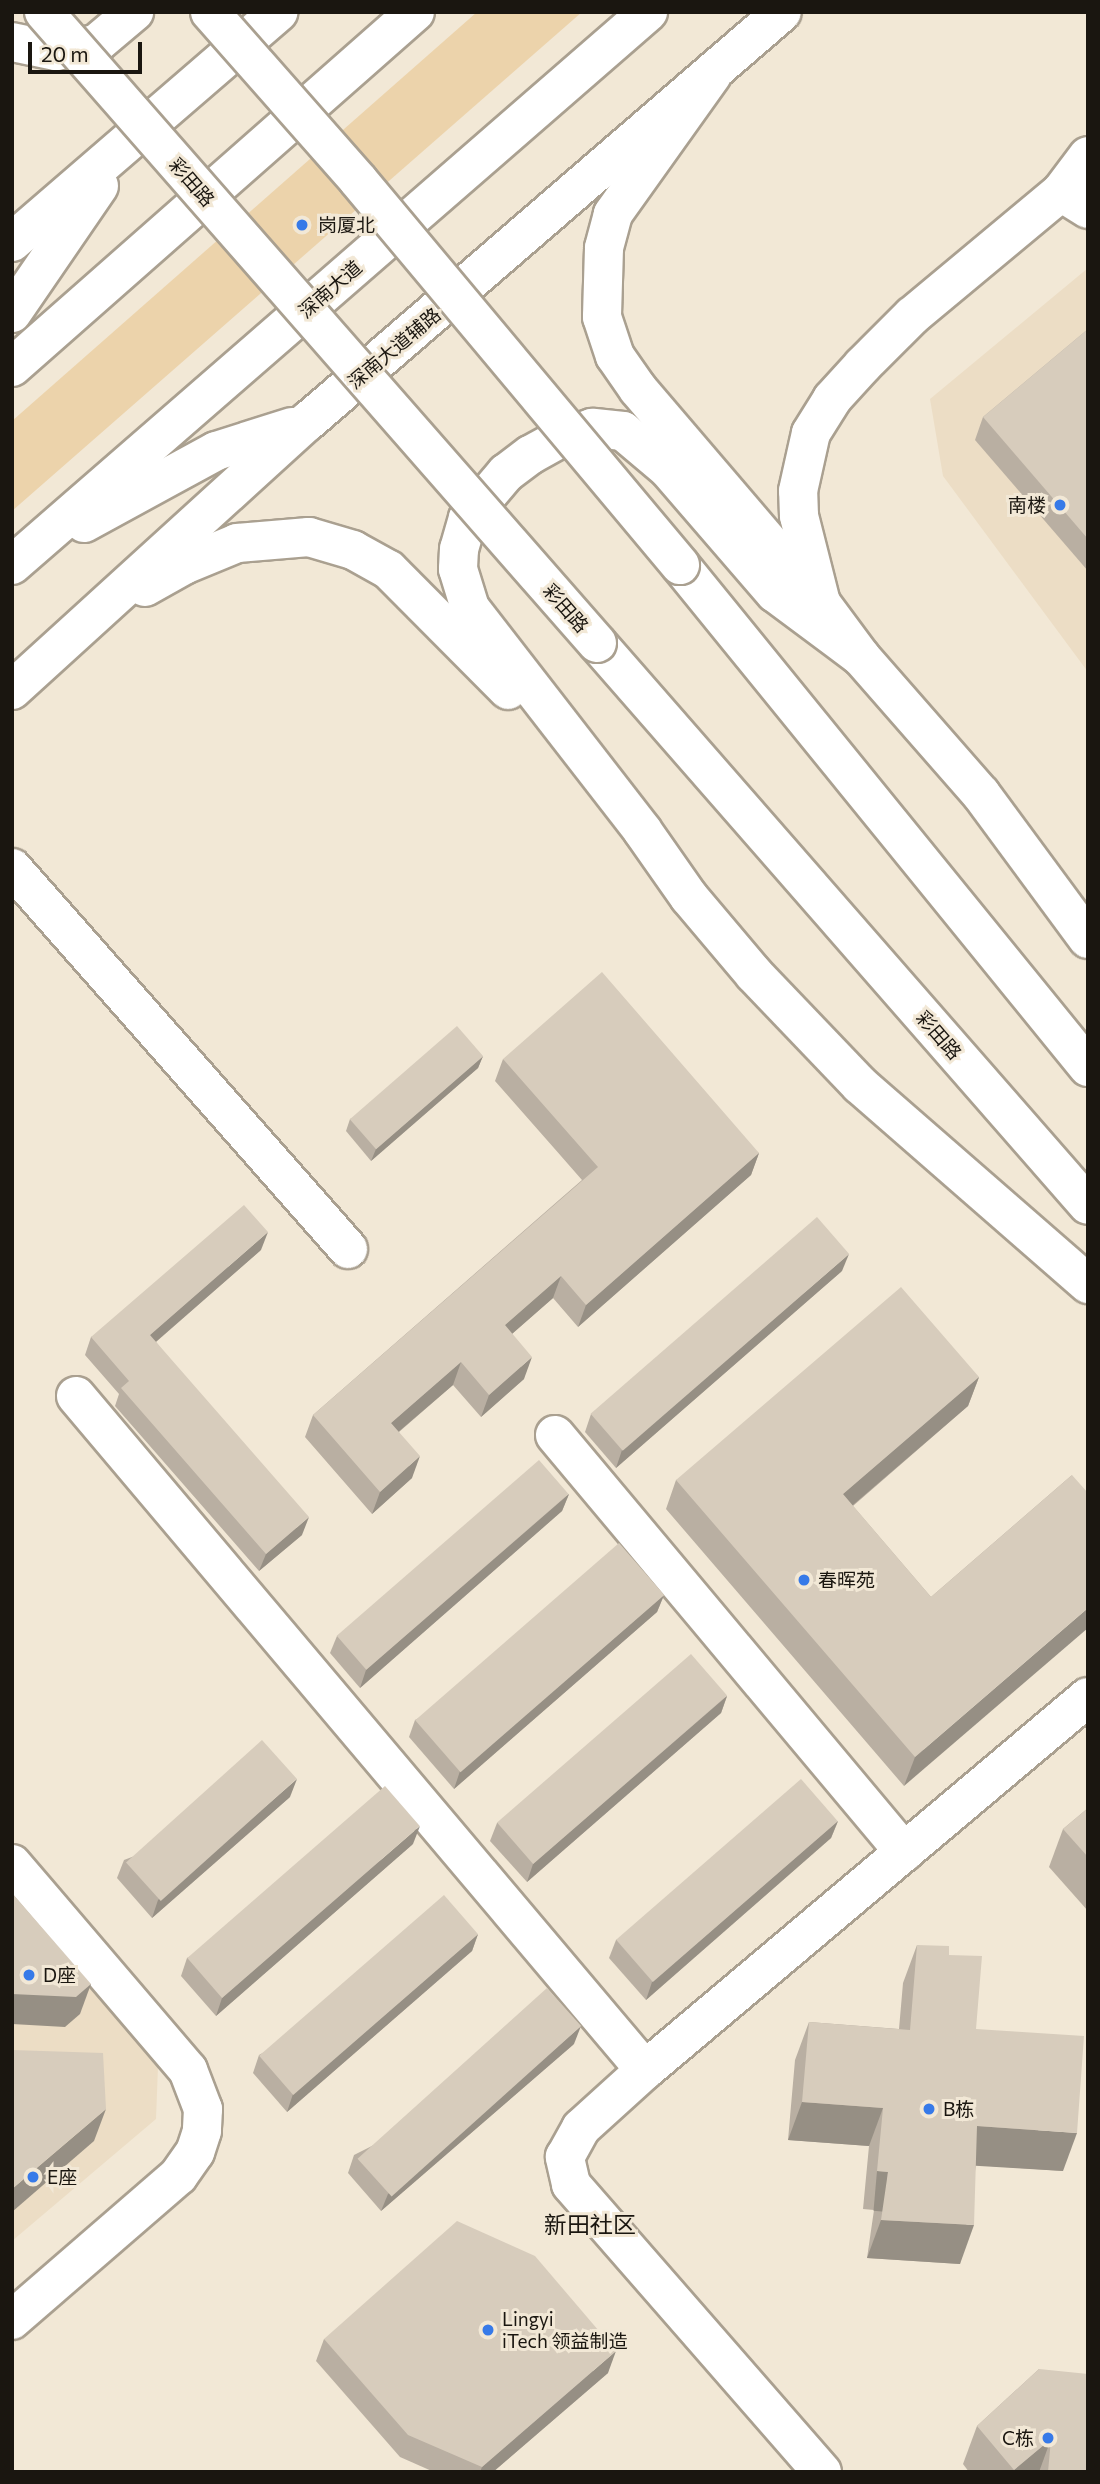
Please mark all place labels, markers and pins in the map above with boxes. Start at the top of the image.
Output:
place label: 岗厦北 [318,214,375,236]
marker: 岗厦北 [292,215,312,235]
place label: 南楼 [1008,494,1046,516]
marker: 南楼 [1052,497,1068,513]
place label: 春晖苑 [818,1569,875,1591]
marker: 春晖苑 [796,1572,812,1588]
place label: D座 [43,1964,76,1986]
marker: D座 [21,1967,37,1983]
place label: B栋 [943,2098,974,2120]
marker: B栋 [921,2101,937,2117]
place label: E座 [47,2166,77,2188]
marker: E座 [25,2169,41,2185]
place label: Lingyi iTech 领益制造 [502,2308,628,2352]
marker: Lingyi iTech 领益制造 [480,2322,496,2338]
place label: C栋 [1002,2427,1034,2449]
marker: C栋 [1040,2430,1056,2446]

